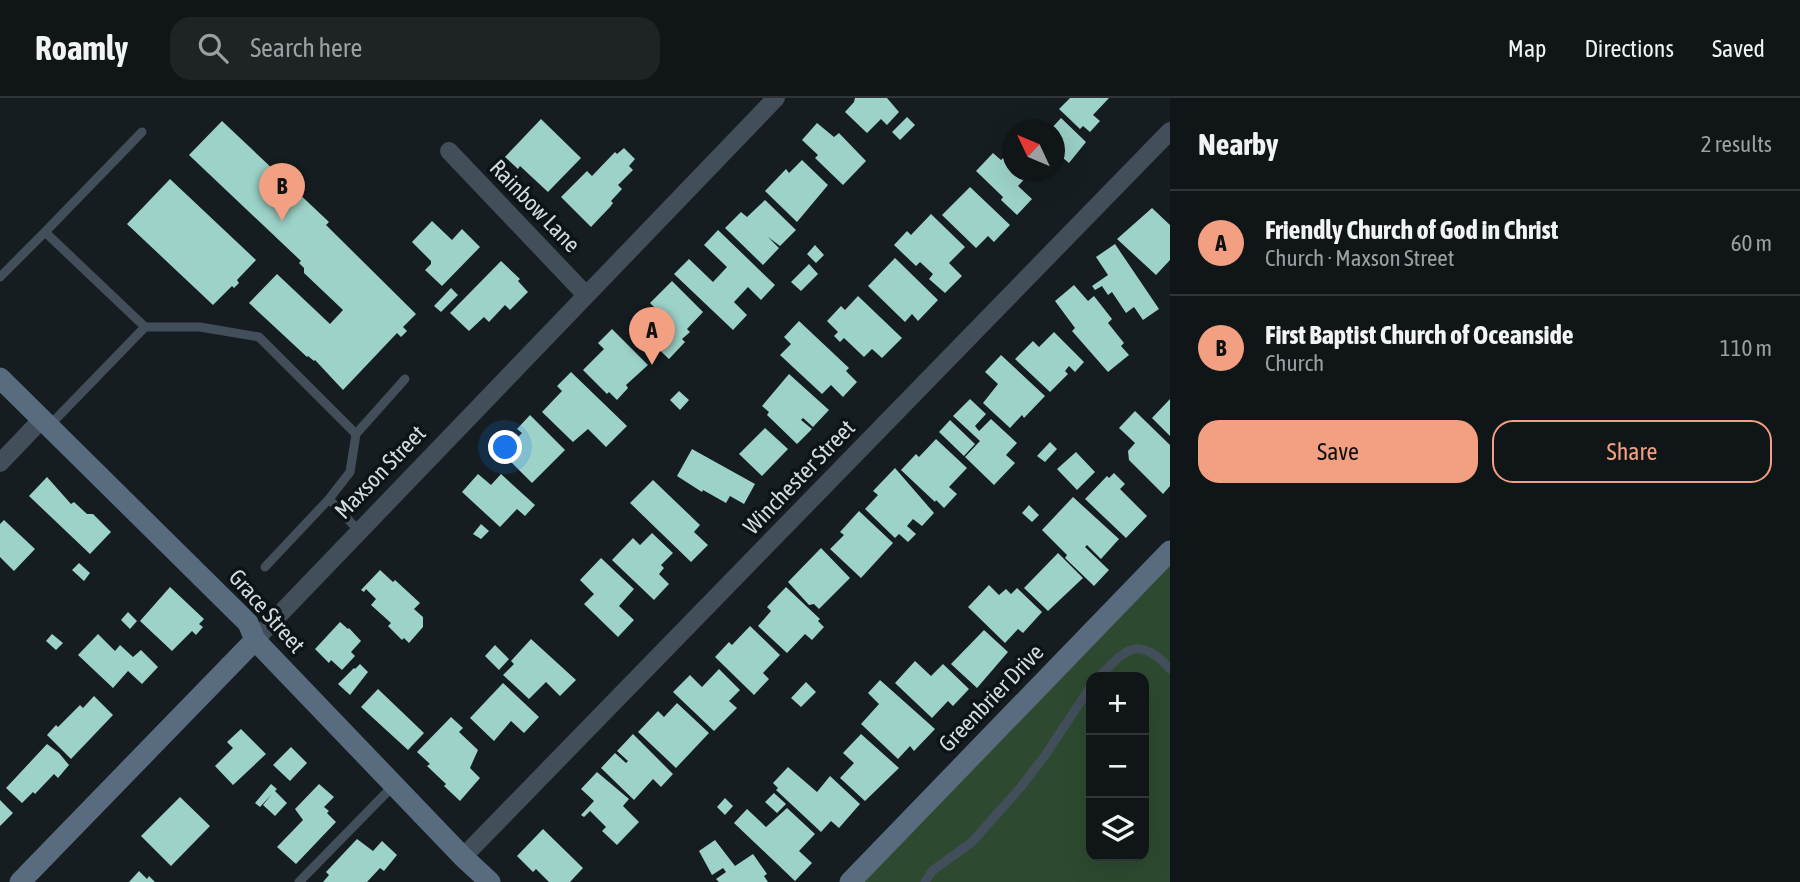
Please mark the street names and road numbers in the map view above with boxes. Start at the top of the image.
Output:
street label: Rainbow Lane [485,154,585,258]
street label: Winchester Street [738,415,860,539]
street label: Maxson Street [329,420,431,524]
street label: Grace Street [224,564,310,658]
street label: Greenbrier Drive [933,639,1049,757]

